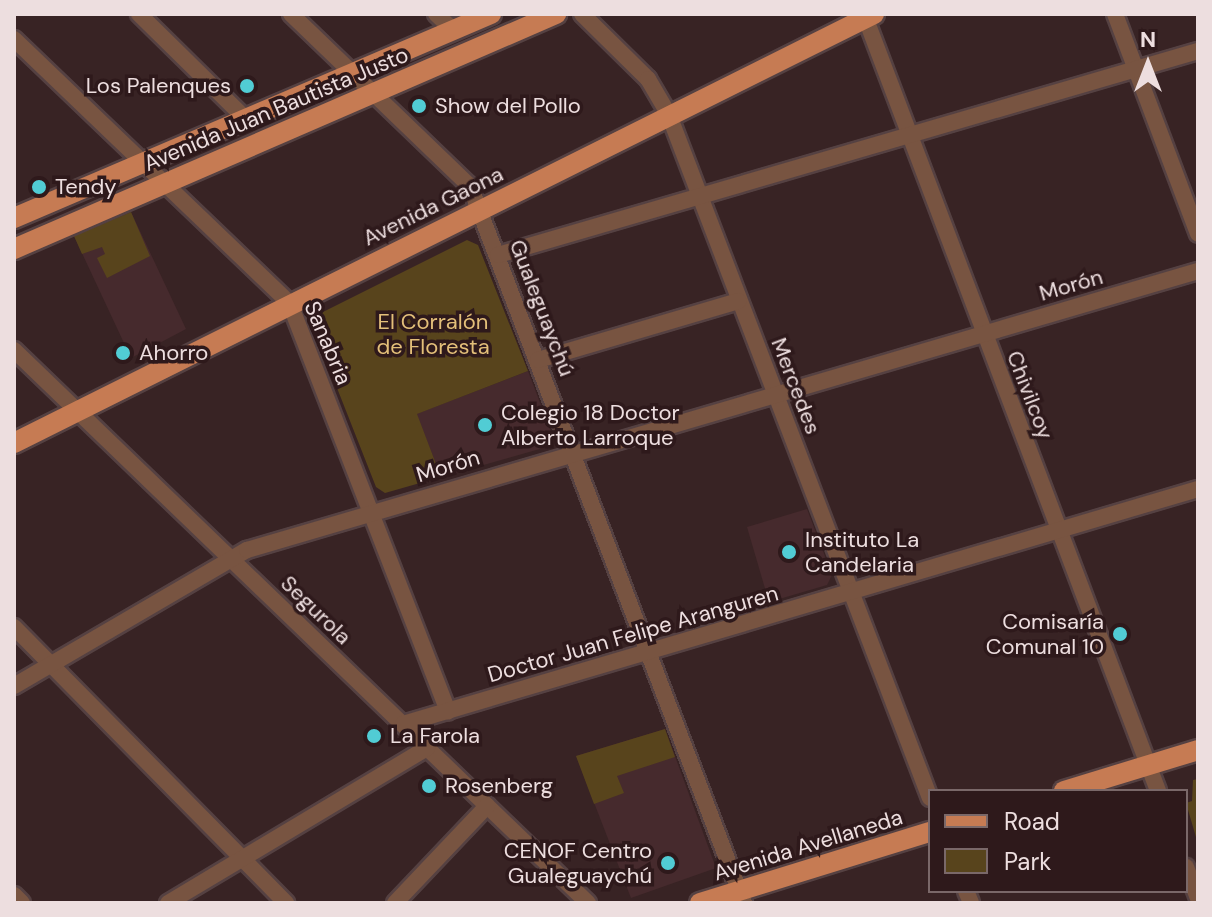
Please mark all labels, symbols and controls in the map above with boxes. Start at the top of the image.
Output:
north arrow [1108,24,1188,104]
text: N [1140,25,1156,54]
street label: Avenida Juan Bautista Justo [140,41,412,177]
place label: Los Palenques [86,73,231,99]
marker: Los Palenques [238,77,256,95]
place label: Show del Pollo [435,93,581,119]
marker: Show del Pollo [410,97,428,115]
street label: Avenida Gaona [359,161,507,251]
place label: Tendy [55,174,117,200]
marker: Tendy [30,178,48,196]
street label: Gualeguaychú [504,236,580,380]
street label: Morón [1036,263,1106,307]
street label: Sanabria [299,297,357,389]
park label: El Corralón de Floresta [376,308,490,360]
street label: Mercedes [766,334,826,438]
place label: Ahorro [139,340,208,366]
marker: Ahorro [114,344,132,362]
street label: Chivilcoy [1001,347,1059,443]
place label: Colegio 18 Doctor Alberto Larroque [501,399,680,450]
marker: Colegio 18 Doctor Alberto Larroque [476,416,494,434]
street label: Morón [413,444,483,488]
place label: Instituto La Candelaria [805,526,919,578]
marker: Instituto La Candelaria [780,543,798,561]
street label: Segurola [275,570,357,650]
street label: Doctor Juan Felipe Aranguren [485,580,781,688]
place label: Comisaría Comunal 10 [986,608,1104,660]
marker: Comisaría Comunal 10 [1111,625,1129,643]
place label: La Farola [390,723,480,749]
marker: La Farola [365,727,383,745]
place label: Rosenberg [445,773,553,799]
marker: Rosenberg [420,777,438,795]
legend [928,789,1188,893]
street label: Avenida Avellaneda [710,804,906,886]
text: Road [1004,806,1060,837]
place label: CENOF Centro Gualeguaychú [504,837,652,888]
text: Park [1004,846,1051,877]
marker: CENOF Centro Gualeguaychú [659,854,677,872]

